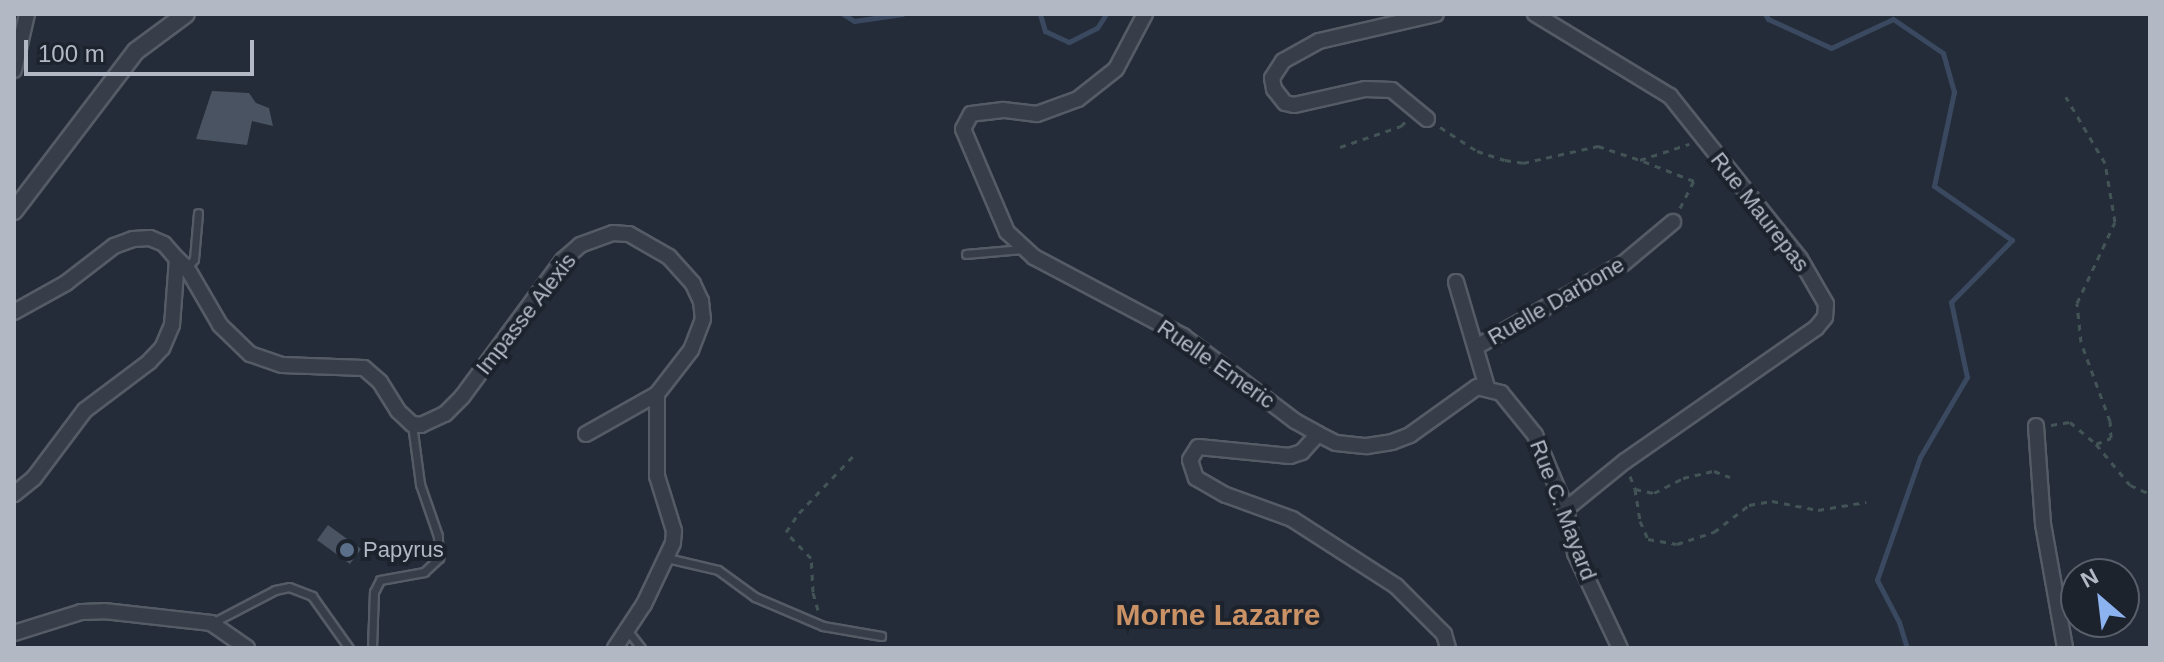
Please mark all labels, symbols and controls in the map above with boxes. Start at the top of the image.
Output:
scale bar [28,24,258,74]
text: 100 m [38,40,105,67]
street label: Rue Maurepas [1705,147,1815,277]
street label: Impasse Alexis [470,248,582,380]
street label: Ruelle Darbone [1483,251,1629,351]
street label: Ruelle Emeric [1152,314,1280,414]
street label: Rue C. Mayard [1524,436,1602,584]
place label: Papyrus [363,537,444,563]
marker: Papyrus [338,541,356,559]
north arrow [2060,558,2140,638]
text: N [2077,563,2102,593]
district label: Morne Lazarre [1115,597,1321,633]

